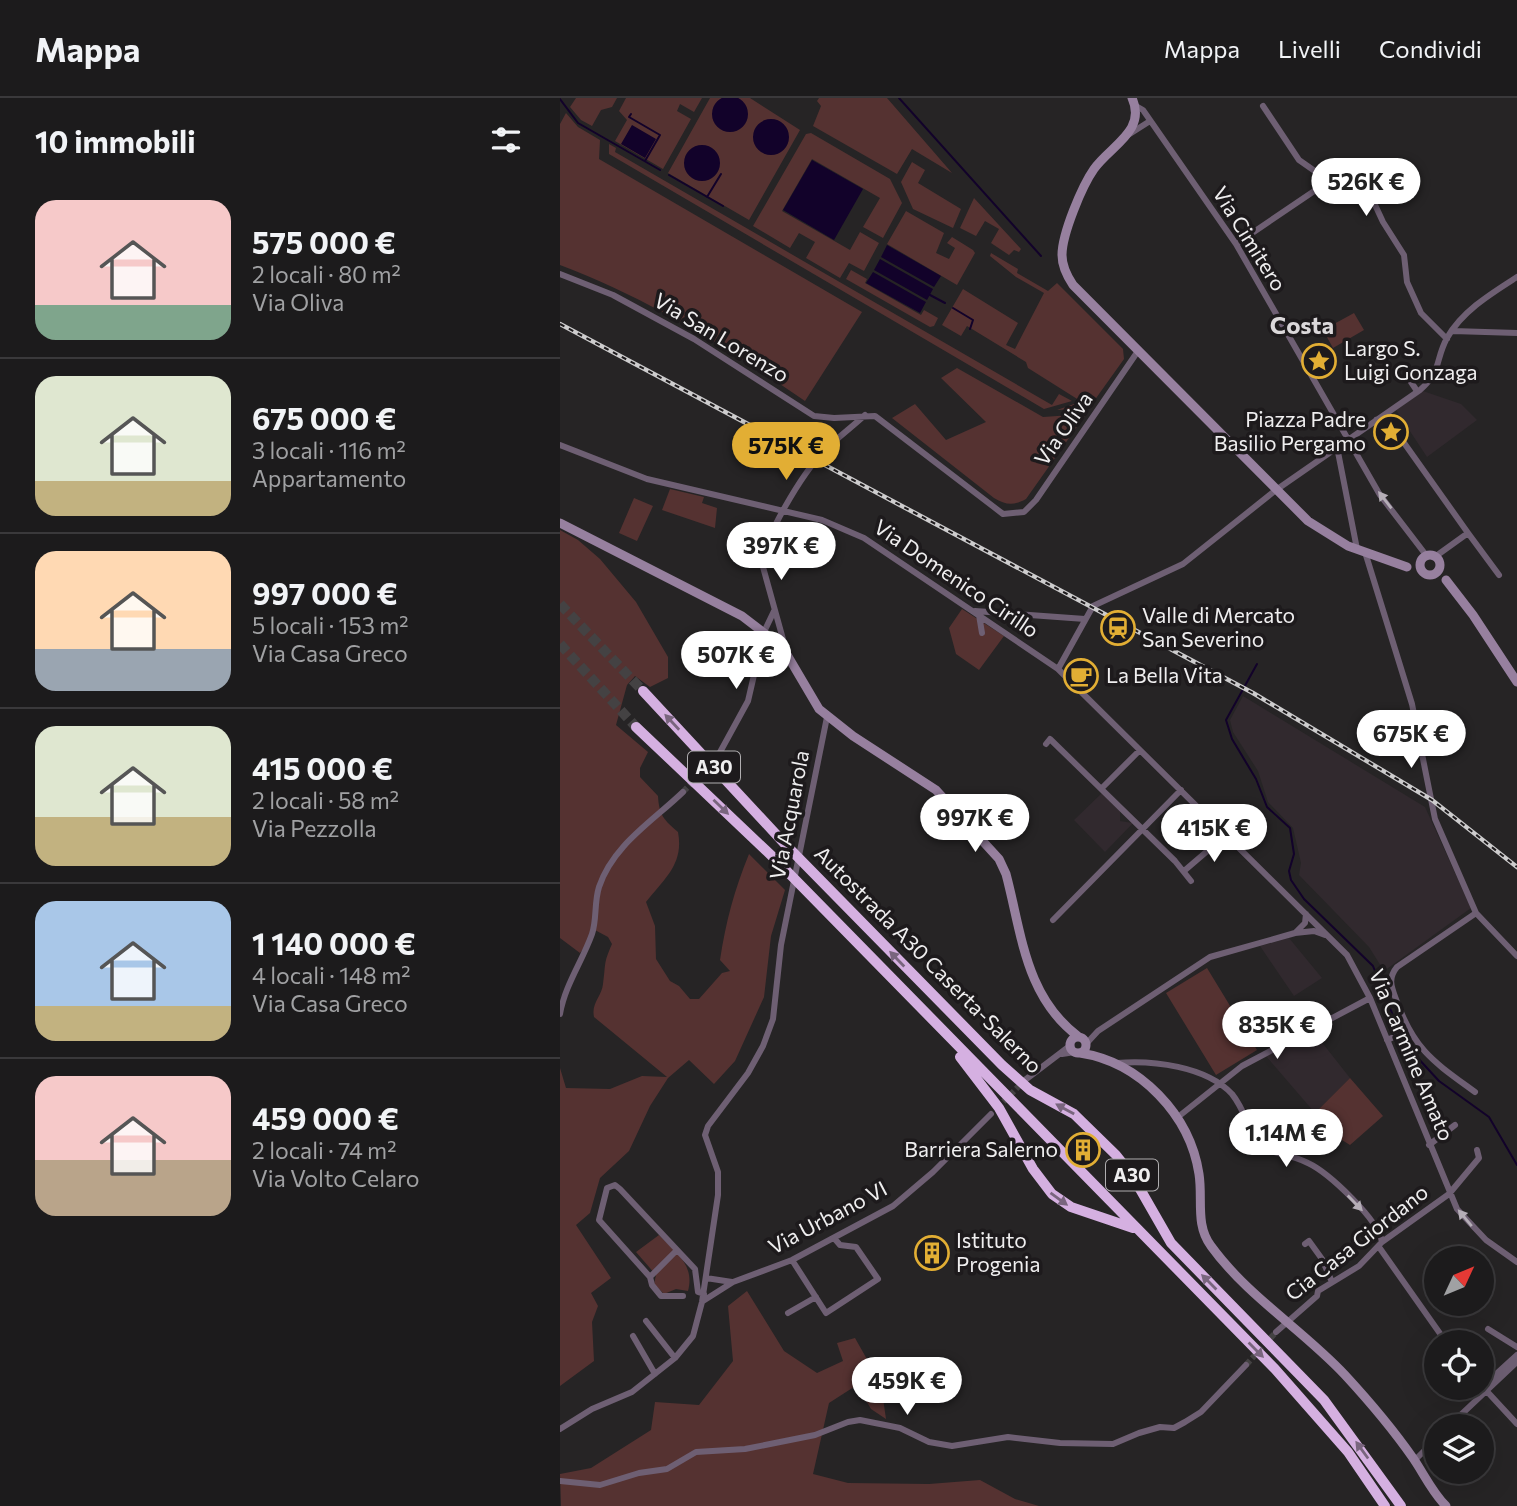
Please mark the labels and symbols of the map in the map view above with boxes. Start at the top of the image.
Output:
pin: 526K € [1309,158,1423,218]
street label: Via Cimitero [1208,181,1292,295]
street label: Via San Lorenzo [650,287,794,387]
district label: Costa [1270,310,1334,339]
place label: Largo S. Luigi Gonzaga [1344,335,1478,384]
place icon: Largo S. Luigi Gonzaga [1300,342,1338,380]
street label: Via Oliva [1028,386,1097,470]
place label: Piazza Padre Basilio Pergamo [1214,406,1366,455]
place icon: Piazza Padre Basilio Pergamo [1372,413,1410,451]
pin: 575K € [729,422,843,482]
one-way arrow [1378,492,1393,510]
street label: Via Domenico Cirillo [870,513,1044,642]
pin: 397K € [724,522,838,582]
place label: Valle di Mercato San Severino [1142,602,1295,651]
station icon: Valle di Mercato San Severino [1099,609,1137,647]
pin: 507K € [679,632,793,691]
cafe icon: La Bella Vita [1062,657,1100,695]
place label: La Bella Vita [1106,662,1223,687]
pin: 675K € [1354,710,1468,770]
one-way arrow [664,713,680,731]
street label: Via Acquarola [764,748,813,881]
road number: A30 [688,752,740,782]
pin: 997K € [918,794,1032,854]
one-way arrow [712,799,729,815]
pin: 415K € [1157,804,1271,864]
street label: Autostrada A30 Caserta-Salerno [810,840,1048,1078]
one-way arrow [889,951,906,967]
street label: Via Carmine Amato [1365,965,1460,1144]
pin: 835K € [1220,1002,1334,1061]
one-way arrow [1056,1103,1075,1115]
pin: 1.14M € [1221,1110,1351,1169]
building icon: Barriera Salerno [1064,1131,1102,1169]
place label: Barriera Salerno [904,1136,1058,1161]
road number: A30 [1106,1160,1158,1190]
street label: Via Urbano VI [764,1175,891,1258]
street label: Cia Casa Giordano [1280,1178,1432,1305]
one-way arrow [1050,1192,1069,1206]
one-way arrow [1346,1194,1362,1211]
one-way arrow [1457,1209,1473,1227]
place label: Istituto Progenia [956,1227,1040,1276]
building icon: Istituto Progenia [913,1234,951,1272]
north arrow [1424,1246,1494,1316]
one-way arrow [1201,1274,1218,1291]
one-way arrow [1247,1341,1264,1358]
pin: 459K € [850,1358,964,1417]
one-way arrow [1356,1441,1370,1459]

